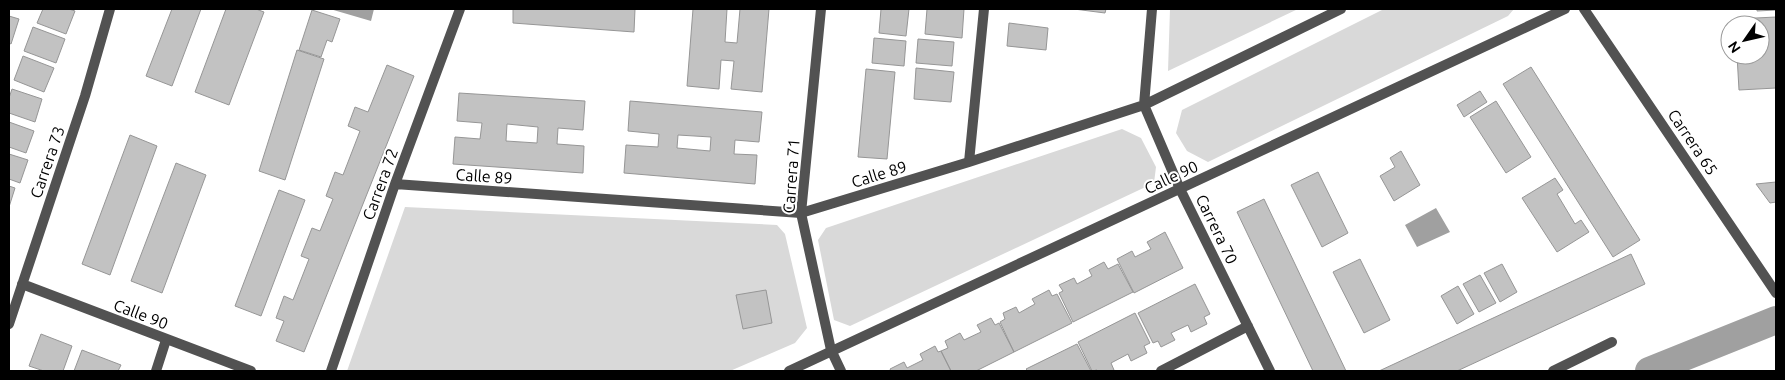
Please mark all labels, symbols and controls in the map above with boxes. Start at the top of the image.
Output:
north arrow [1720,15,1770,65]
text: N [1725,38,1744,56]
street label: Carrera 65 [1665,106,1721,178]
street label: Carrera 73 [26,124,68,200]
street label: Carrera 71 [779,138,803,214]
street label: Carrera 72 [359,146,401,222]
street label: Calle 89 [849,157,909,191]
street label: Calle 90 [1141,157,1201,197]
street label: Calle 89 [455,165,513,187]
street label: Carrera 70 [1192,191,1242,267]
street label: Calle 90 [111,295,171,333]

